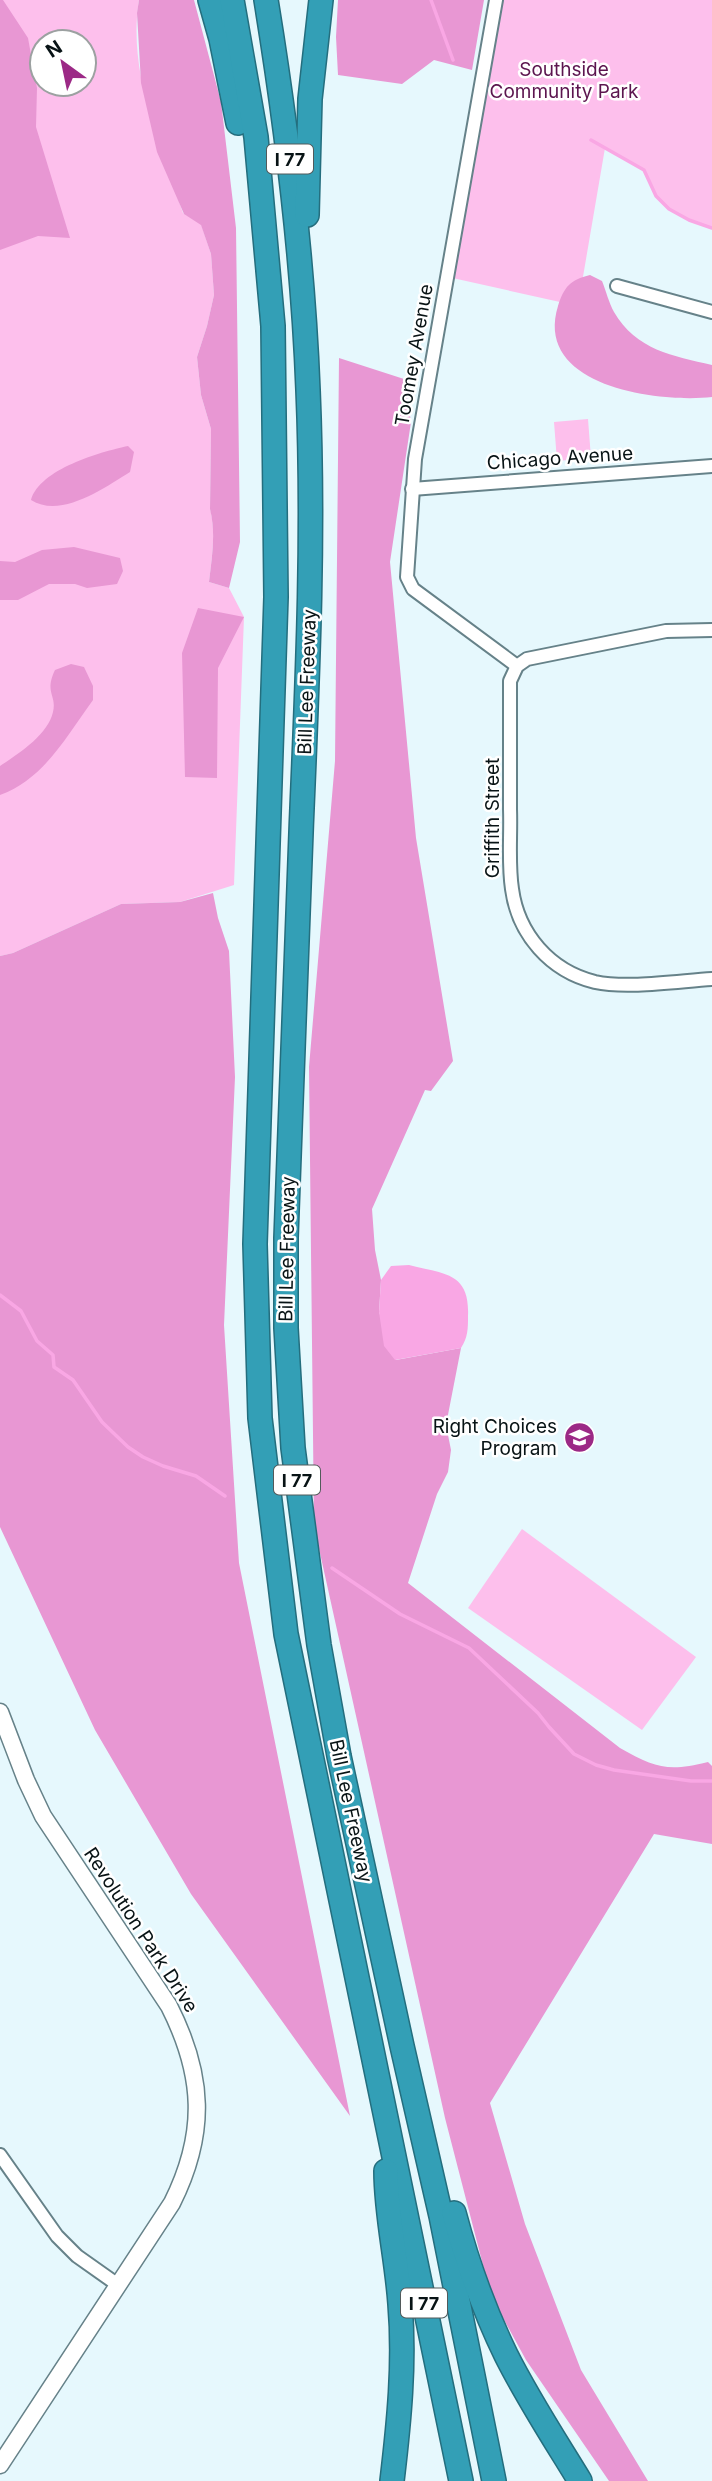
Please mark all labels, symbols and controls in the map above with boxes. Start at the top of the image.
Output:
north arrow [28,28,98,98]
text: N [42,36,66,63]
park label: Southside Community Park [490,58,639,103]
road number: I 77 [267,144,313,174]
street label: Toomey Avenue [390,282,438,428]
street label: Chicago Avenue [486,441,634,475]
street label: Bill Lee Freeway [293,608,321,755]
street label: Griffith Street [481,758,504,878]
street label: Bill Lee Freeway [274,1176,300,1322]
place label: Right Choices Program [433,1415,557,1460]
school or university icon: Right Choices Program [563,1420,597,1454]
road number: I 77 [274,1465,320,1494]
street label: Bill Lee Freeway [325,1737,377,1885]
street label: Revolution Park Drive [79,1843,203,2017]
road number: I 77 [401,2288,447,2318]

